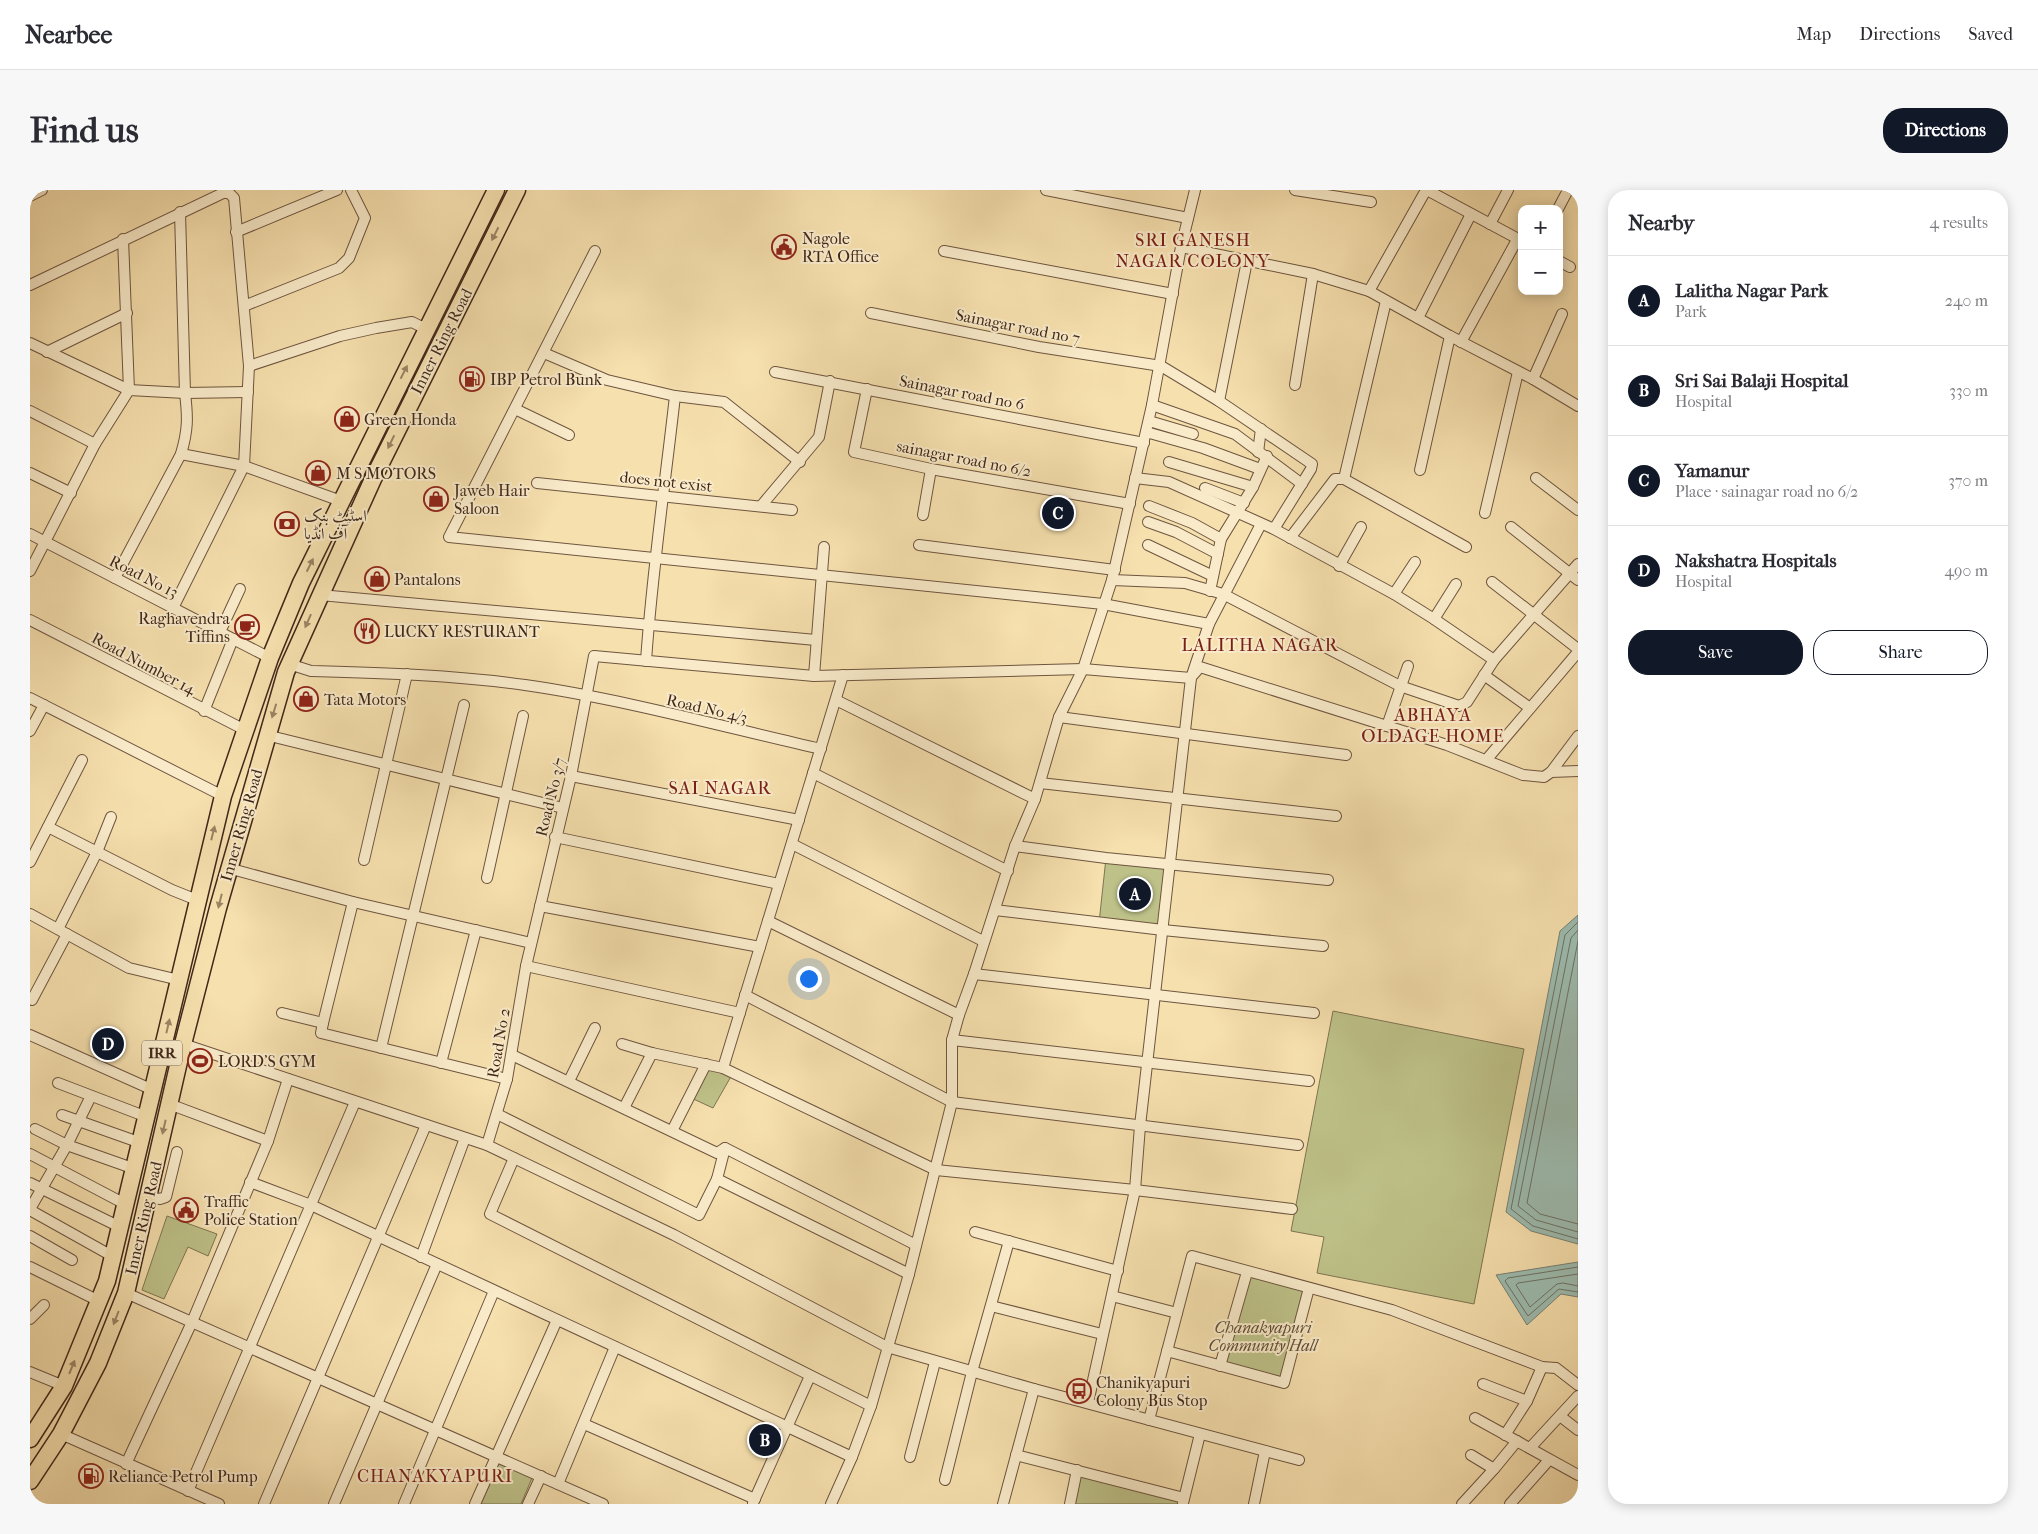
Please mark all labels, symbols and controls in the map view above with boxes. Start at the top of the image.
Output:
text: Nearbee [25,21,112,49]
text: Map [1797,24,1831,45]
text: Directions [1859,24,1940,45]
text: Saved [1968,24,2013,45]
button: Directions [1883,108,2008,153]
text: Find us [30,110,139,151]
map controls [1518,205,1563,295]
button: + [1518,205,1563,250]
text: Nearby [1628,211,1694,235]
text: 4 results [1930,213,1988,232]
one-way arrow [491,226,499,241]
place label: Nagole RTA Office [802,229,879,266]
district label: SRI GANESH NAGAR COLONY [1115,230,1271,272]
public building icon: Nagole RTA Office [771,234,797,260]
button: − [1518,250,1563,295]
text: Lalitha Nagar Park [1675,280,1828,302]
street label: Inner Ring Road [407,285,476,397]
text: A [1639,291,1649,310]
text: 240 m [1945,291,1988,310]
text: Park [1675,302,1707,321]
street label: Sainagar road no 7 [954,305,1082,348]
one-way arrow [400,364,409,379]
fuel station icon: IBP Petrol Bunk [459,366,485,392]
place label: IBP Petrol Bunk [490,370,603,389]
text: Sri Sai Balaji Hospital [1675,370,1849,392]
street label: Sainagar road no 6 [898,371,1026,414]
text: B [1639,381,1649,400]
text: 330 m [1949,381,1988,400]
text: Hospital [1675,392,1732,411]
shop icon: Green Honda [334,406,360,432]
place label: Green Honda [364,410,457,429]
one-way arrow [387,434,395,449]
street label: sainagar road no 6/2 [895,436,1033,481]
shop icon: M S MOTORS [305,460,331,486]
text: Yamanur [1675,460,1749,482]
place label: M S MOTORS [336,464,436,483]
street label: does not exist [619,467,713,496]
text: C [1639,471,1649,490]
text: 370 m [1948,471,1988,490]
place label: Jaweb Hair Saloon [452,481,530,518]
text: Place · sainagar road no 6/2 [1675,482,1858,501]
shop icon: Jaweb Hair Saloon [423,486,449,512]
pin: C [1042,494,1074,532]
place label: اسٹیٹ بنک آف انڈیا [304,506,367,544]
bank icon: اسٹیٹ بنک آف انڈیا [274,511,300,537]
text: Nakshatra Hospitals [1675,550,1837,572]
street label: Road No 13 [106,551,181,602]
one-way arrow [306,557,314,572]
text: D [1638,561,1650,580]
text: 490 m [1945,561,1988,580]
shop icon: Pantalons [364,566,390,592]
place label: Pantalons [394,570,461,589]
text: Hospital [1675,572,1732,591]
place label: Raghavendra Tiffins [138,609,231,646]
cafe icon: Raghavendra Tiffins [234,614,260,640]
one-way arrow [304,614,312,628]
restaurant icon: LUCKY RESTURANT [354,618,380,644]
place label: LUCKY RESTURANT [384,622,540,641]
street label: Road Number 14 [89,628,199,699]
button: Save [1628,630,1803,675]
button: Share [1813,630,1988,675]
district label: LALITHA NAGAR [1181,635,1339,656]
shop icon: Tata Motors [293,686,319,712]
place label: Tata Motors [324,690,406,709]
street label: Road No 4/3 [665,690,749,727]
one-way arrow [269,704,277,719]
district label: ABHAYA OLDAGE HOME [1361,705,1505,747]
street label: Road No 3/7 [532,755,570,839]
street label: Inner Ring Road [216,766,267,884]
district label: SAI NAGAR [669,778,771,799]
one-way arrow [209,826,217,841]
pin: A [1119,875,1151,913]
one-way arrow [216,893,224,908]
your location [796,966,822,992]
street label: Road No 2 [483,1007,514,1080]
one-way arrow [164,1018,172,1033]
pin: D [92,1025,124,1063]
road number: IRR [142,1040,182,1066]
sports icon: LORD'S GYM [187,1048,213,1074]
place label: LORD'S GYM [218,1052,316,1071]
one-way arrow [160,1119,168,1134]
street label: Inner Ring Road [121,1159,166,1277]
place label: Traffic Police Station [204,1192,298,1229]
public building icon: Traffic Police Station [173,1197,199,1223]
one-way arrow [112,1311,120,1326]
park label: Chanakyapuri Community Hall [1209,1318,1320,1355]
one-way arrow [69,1359,77,1374]
place label: Chanikyapuri Colony Bus Stop [1096,1373,1208,1410]
bus stop icon: Chanikyapuri Colony Bus Stop [1066,1378,1092,1404]
pin: B [749,1421,781,1459]
fuel station icon: Reliance Petrol Pump [78,1463,104,1489]
district label: CHANAKYAPURI [357,1466,513,1487]
place label: Reliance Petrol Pump [108,1467,258,1486]

